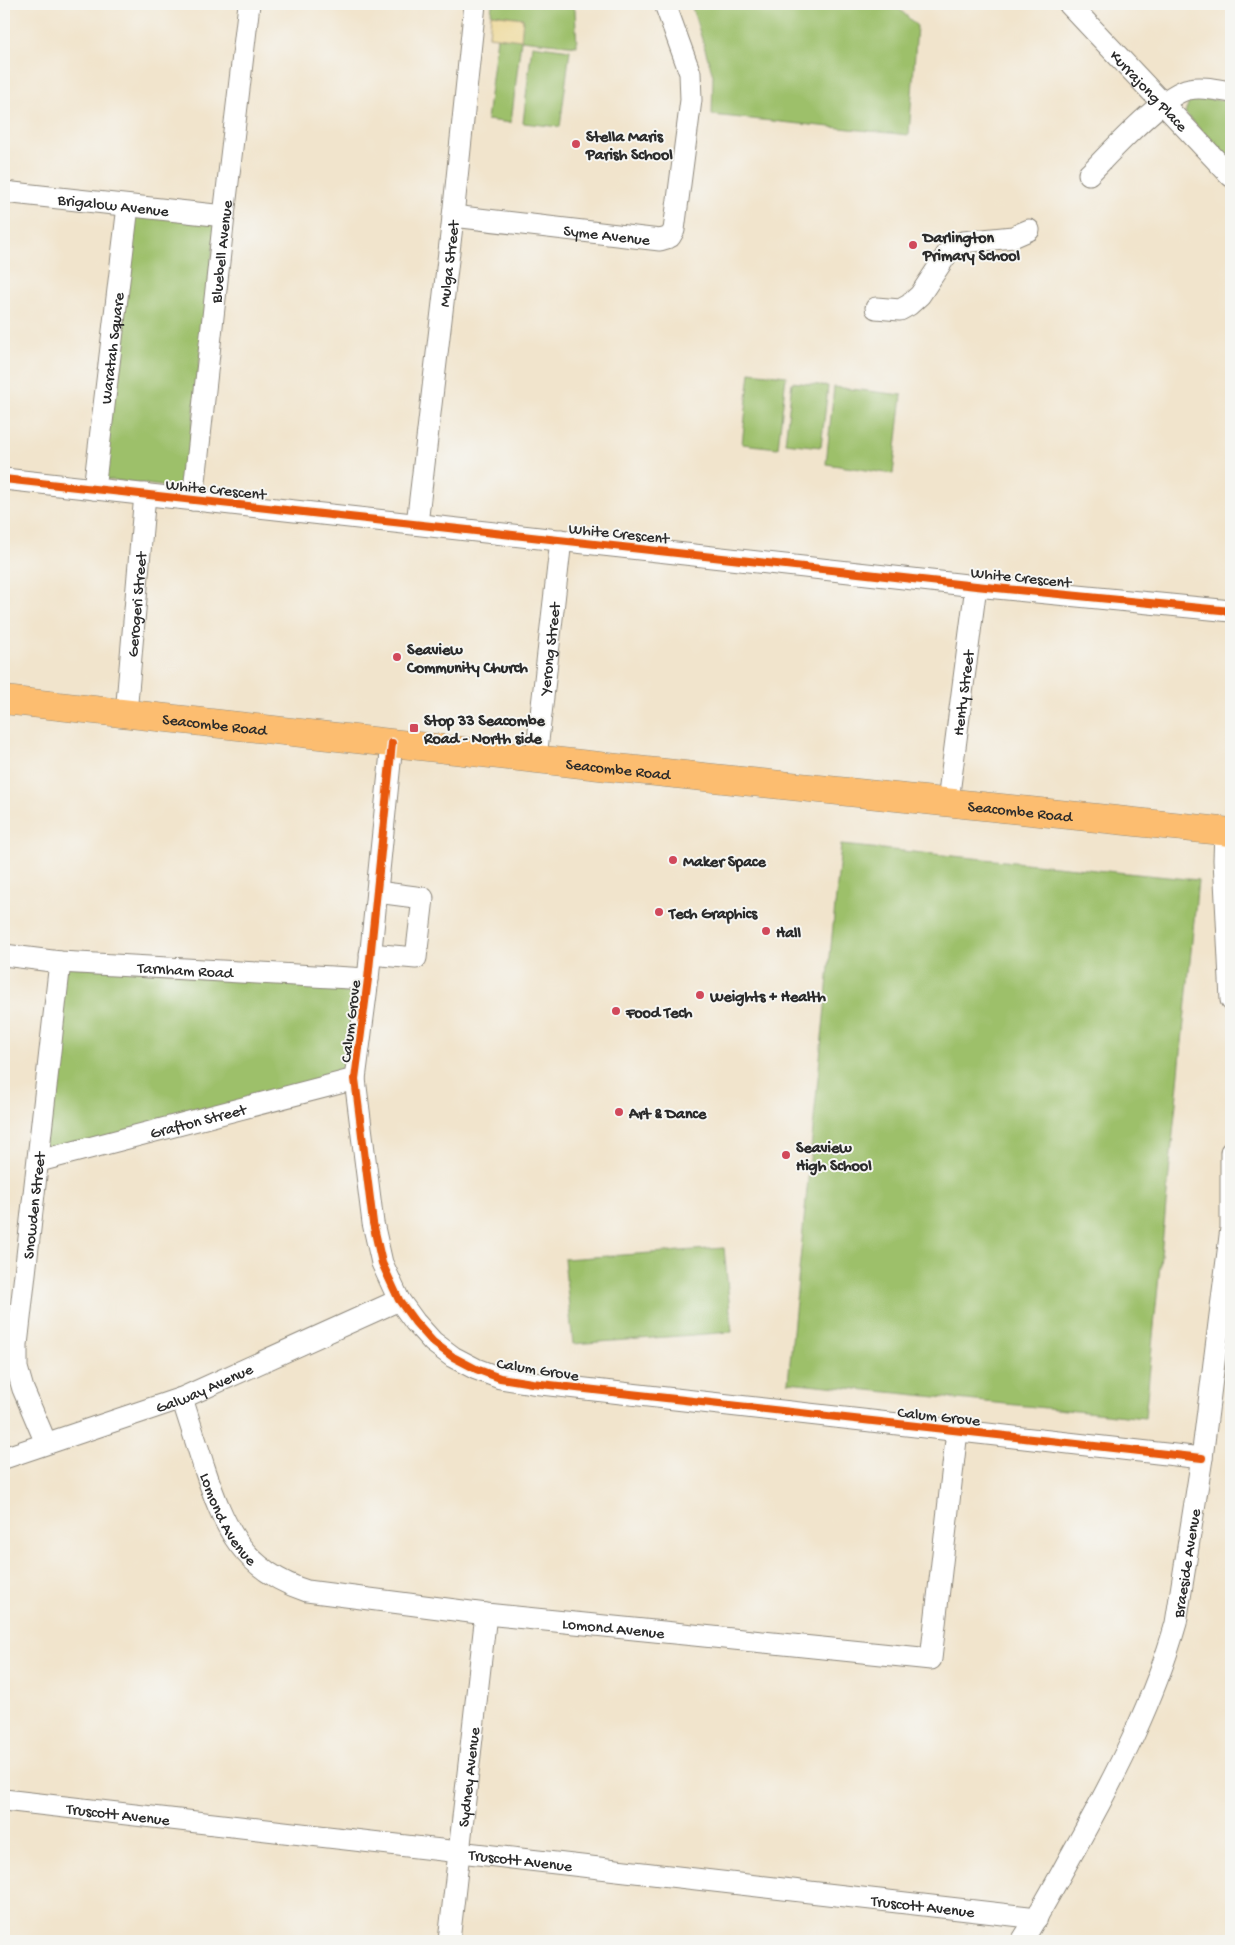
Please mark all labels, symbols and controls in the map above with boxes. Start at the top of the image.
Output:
street label: Kurrajong Place [1104,48,1191,138]
place label: Stella Maris Parish School [585,129,673,166]
marker: Stella Maris Parish School [570,138,582,150]
street label: Brigalow Avenue [56,192,170,223]
street label: Bluebell Avenue [208,199,239,305]
street label: Mulga Street [437,219,466,308]
street label: Syme Avenue [562,223,652,252]
place label: Darlington Primary School [921,230,1021,267]
marker: Darlington Primary School [907,239,919,251]
street label: Waratah Square [98,291,131,405]
street label: White Crescent [165,477,268,506]
street label: White Crescent [568,521,671,550]
street label: Gerogeri Street [125,550,153,658]
street label: White Crescent [970,565,1073,594]
street label: Yerong Street [537,600,567,698]
place label: Seaview Community Church [406,642,528,679]
street label: Henty Street [951,648,981,737]
marker: Seaview Community Church [391,651,403,663]
street label: Seacombe Road [161,712,269,742]
place label: Stop 33 Seacombe Road - North side [423,713,545,750]
marker: Stop 33 Seacombe Road - North side [408,722,420,734]
street label: Seacombe Road [565,756,673,787]
street label: Seacombe Road [966,799,1075,829]
marker: Maker Space [667,854,679,866]
place label: Maker Space [683,854,766,873]
marker: Tech Graphics [653,906,665,918]
place label: Tech Graphics [667,906,758,925]
marker: Hall [760,925,772,937]
place label: Hall [776,925,802,944]
street label: Tarnham Road [136,960,235,985]
street label: Calum Grove [338,978,367,1064]
marker: Weights + Health [694,989,706,1001]
place label: Weights + Health [709,989,826,1008]
marker: Food Tech [610,1005,622,1017]
place label: Food Tech [625,1005,693,1024]
street label: Grafton Street [149,1101,250,1145]
marker: Art & Dance [613,1106,625,1118]
place label: Art & Dance [628,1106,707,1125]
place label: Seaview High School [796,1140,872,1177]
marker: Seaview High School [780,1149,792,1161]
street label: Snowden Street [21,1150,52,1260]
street label: Calum Grove [495,1356,581,1387]
street label: Galway Avenue [154,1361,257,1419]
street label: Calum Grove [896,1405,982,1432]
street label: Lomond Avenue [194,1471,260,1572]
street label: Braeside Avenue [1171,1507,1207,1620]
street label: Lomond Avenue [561,1616,666,1645]
street label: Sydney Avenue [456,1726,486,1828]
street label: Truscott Avenue [64,1801,171,1832]
street label: Truscott Avenue [467,1847,574,1878]
street label: Truscott Avenue [869,1893,976,1924]

